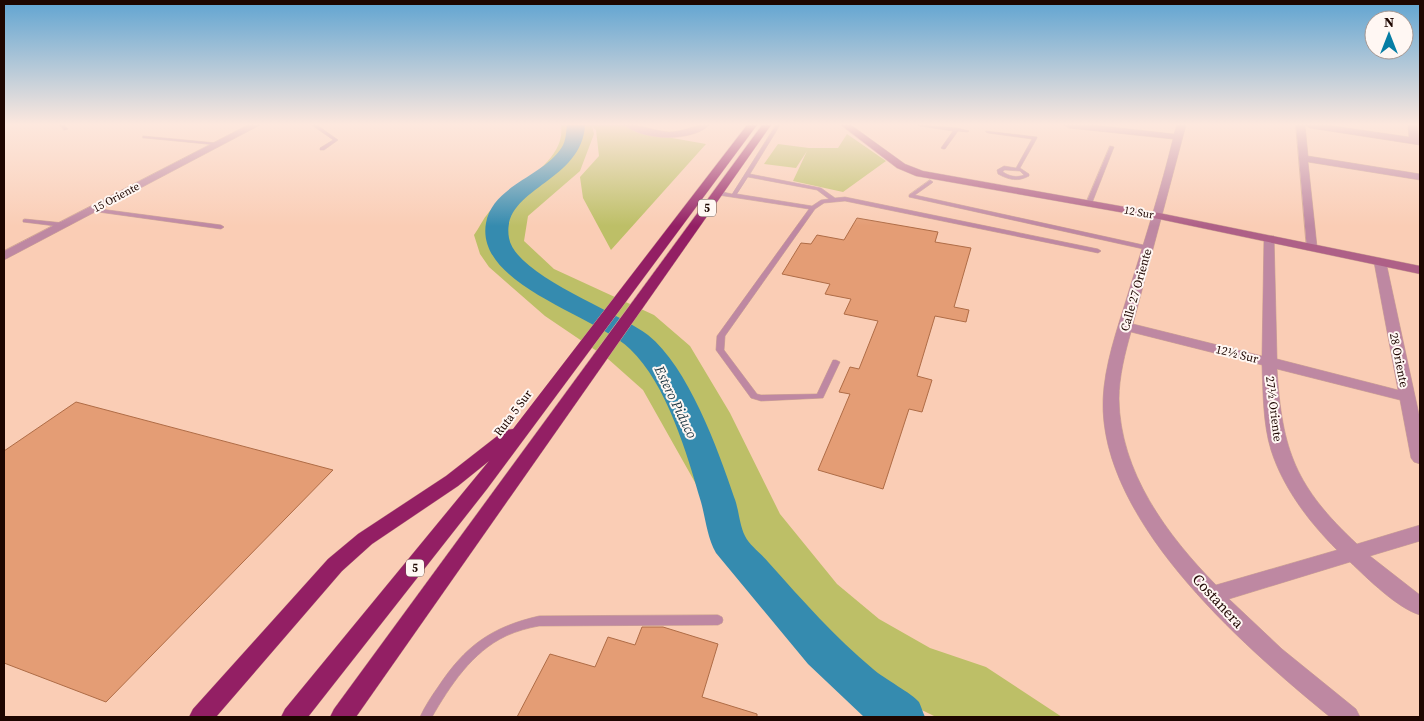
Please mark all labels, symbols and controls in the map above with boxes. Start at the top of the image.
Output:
north arrow [1364,10,1414,60]
text: N [1384,12,1394,32]
street label: 15 Oriente [90,179,142,216]
road number: 5 [698,200,716,217]
street label: 12 Sur [1123,202,1155,223]
street label: Calle 27 Oriente [1117,247,1155,333]
street label: 28 Oriente [1386,331,1412,389]
street label: 12½ Sur [1214,341,1260,367]
water label: Estero Piduco [649,361,702,442]
street label: 27½ Oriente [1262,375,1286,443]
street label: Ruta 5 Sur [490,386,536,440]
road number: 5 [406,560,424,576]
street label: Costanera [1188,569,1249,633]

